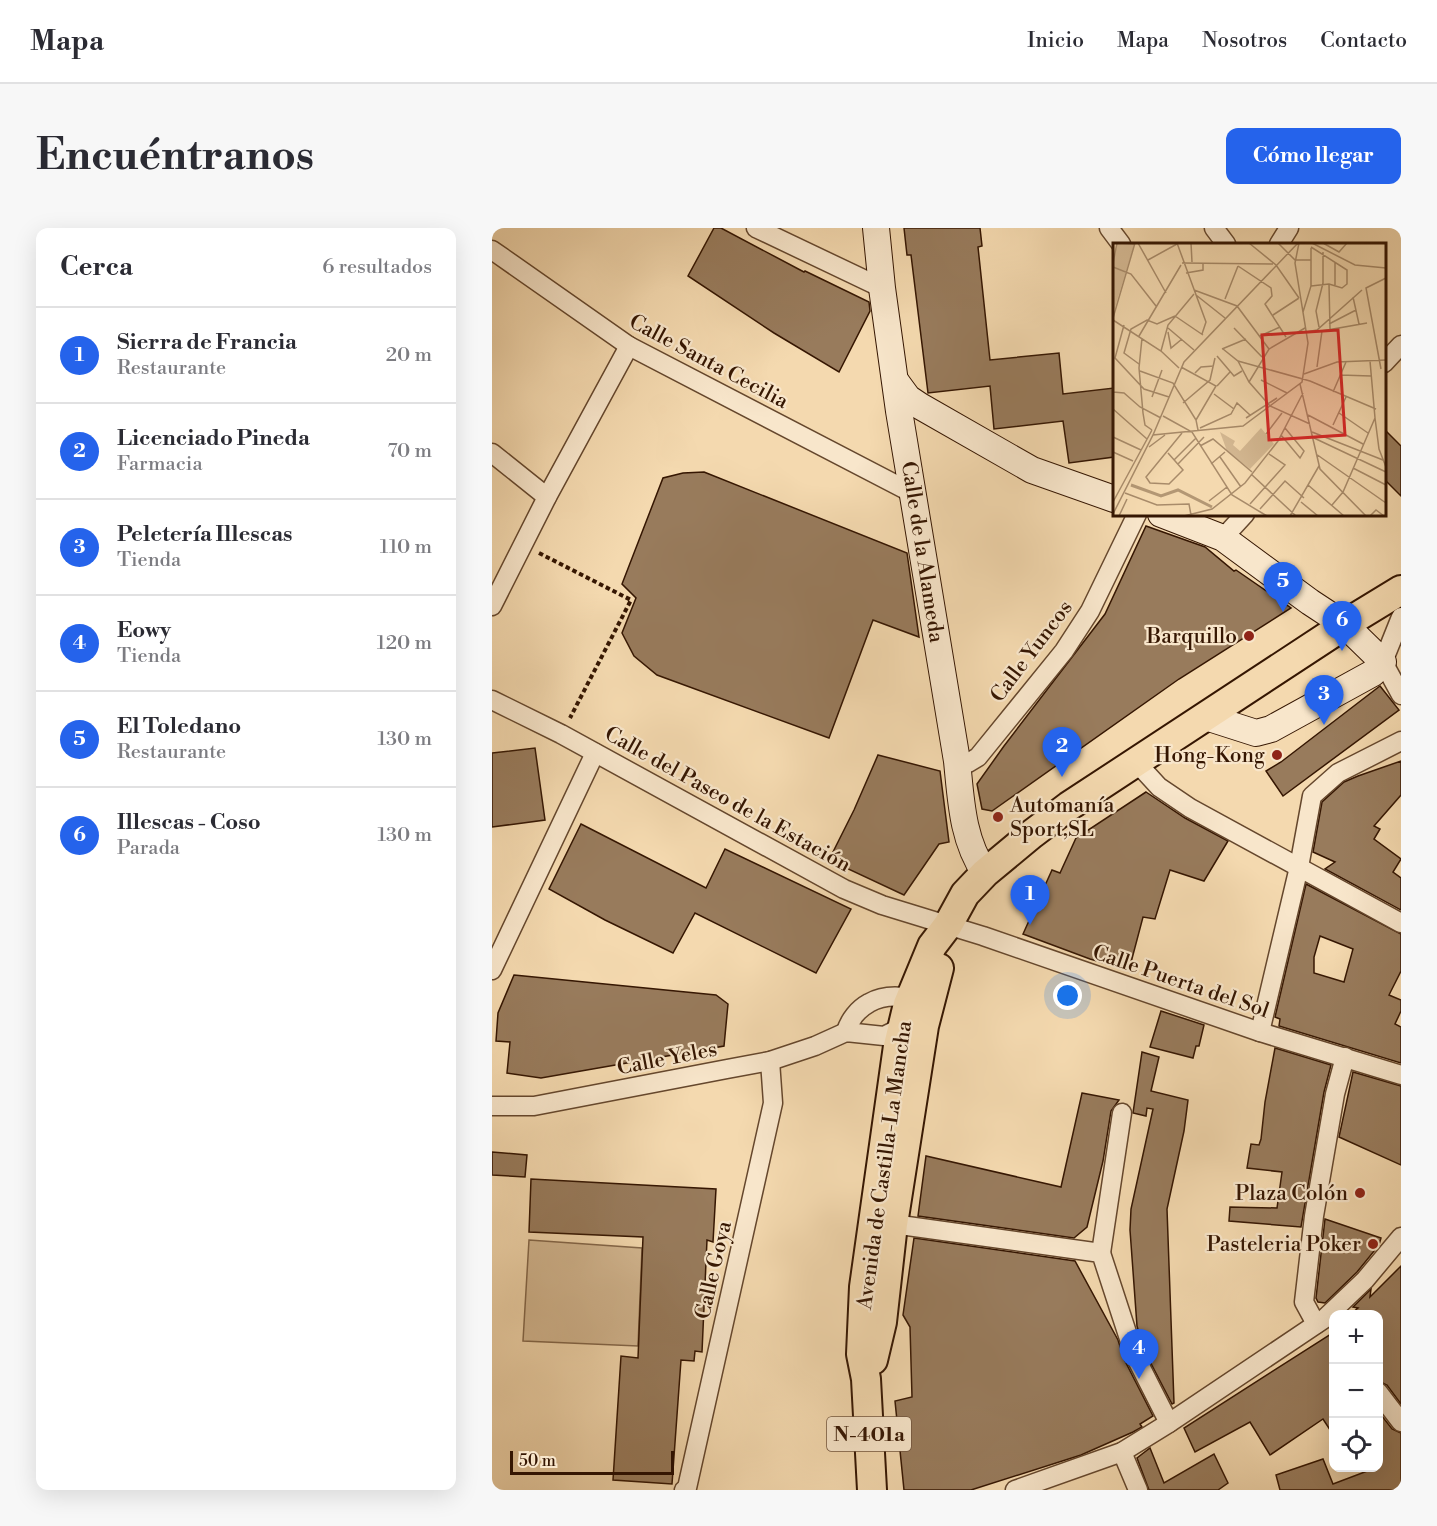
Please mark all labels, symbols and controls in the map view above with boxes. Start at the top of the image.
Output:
text: Mapa [30,24,104,59]
text: Inicio [1027,28,1084,54]
text: Mapa [1117,28,1169,54]
text: Nosotros [1202,28,1287,54]
text: Contacto [1320,28,1407,54]
button: Cómo llegar [1226,128,1401,184]
text: Encuéntranos [36,130,314,183]
inset map [1113,243,1386,516]
text: Cerca [60,251,133,283]
text: 6 resultados [322,255,432,280]
street label: Calle Santa Cecilia [624,309,793,415]
text: Sierra de Francia [117,329,297,356]
text: 1 [75,343,84,368]
text: 20 m [386,343,432,368]
text: Restaurante [117,356,226,381]
text: Licenciado Pineda [117,425,310,452]
text: 2 [73,439,86,464]
text: 70 m [388,439,432,464]
text: Farmacia [117,452,203,477]
street label: Calle de la Alameda [895,460,949,645]
text: Peletería Illescas [117,521,292,548]
text: 3 [73,535,86,560]
text: 110 m [380,535,432,560]
text: Tienda [117,548,181,573]
pin: 5 [1264,562,1302,612]
street label: Calle Yuncos [985,595,1079,708]
pin: 6 [1322,602,1362,651]
text: Eowy [117,617,171,644]
place label: Barquillo [1146,624,1237,650]
marker: Barquillo [1242,629,1256,643]
text: 4 [73,631,86,656]
text: 120 m [377,631,432,656]
text: Tienda [117,644,181,669]
pin: 3 [1304,676,1344,725]
text: El Toledano [117,713,241,740]
street label: Calle del Paseo de la Estación [600,721,856,879]
text: 5 [73,727,86,752]
text: 130 m [377,727,432,752]
pin: 2 [1042,728,1082,777]
text: Restaurante [117,740,226,765]
place label: Hong-Kong [1154,743,1265,769]
marker: Hong-Kong [1270,748,1284,762]
place label: Automanía Sport,SL [1009,793,1115,843]
text: Illescas - Coso [117,809,261,836]
marker: Automanía Sport,SL [991,810,1005,824]
text: 6 [73,823,86,848]
text: 130 m [377,823,432,848]
text: Parada [117,836,180,861]
pin: 1 [1010,876,1050,925]
street label: Calle Puerta del Sol [1089,940,1272,1024]
your location [1053,981,1082,1010]
street label: Avenida de Castilla-La Mancha [852,1019,918,1312]
street label: Calle Yeles [615,1037,719,1081]
place label: Plaza Colón [1235,1181,1348,1207]
marker: Plaza Colón [1353,1186,1367,1200]
street label: Calle Goya [690,1218,738,1322]
place label: Pasteleria Poker [1206,1232,1361,1258]
marker: Pasteleria Poker [1366,1237,1380,1251]
map controls [1329,1310,1383,1472]
button: + [1329,1310,1383,1364]
pin: 4 [1120,1330,1158,1379]
button: − [1329,1364,1383,1418]
road number: N-401a [827,1417,911,1451]
button: locate [1329,1418,1383,1472]
scale bar [510,1448,674,1476]
text: 50 m [519,1451,556,1471]

